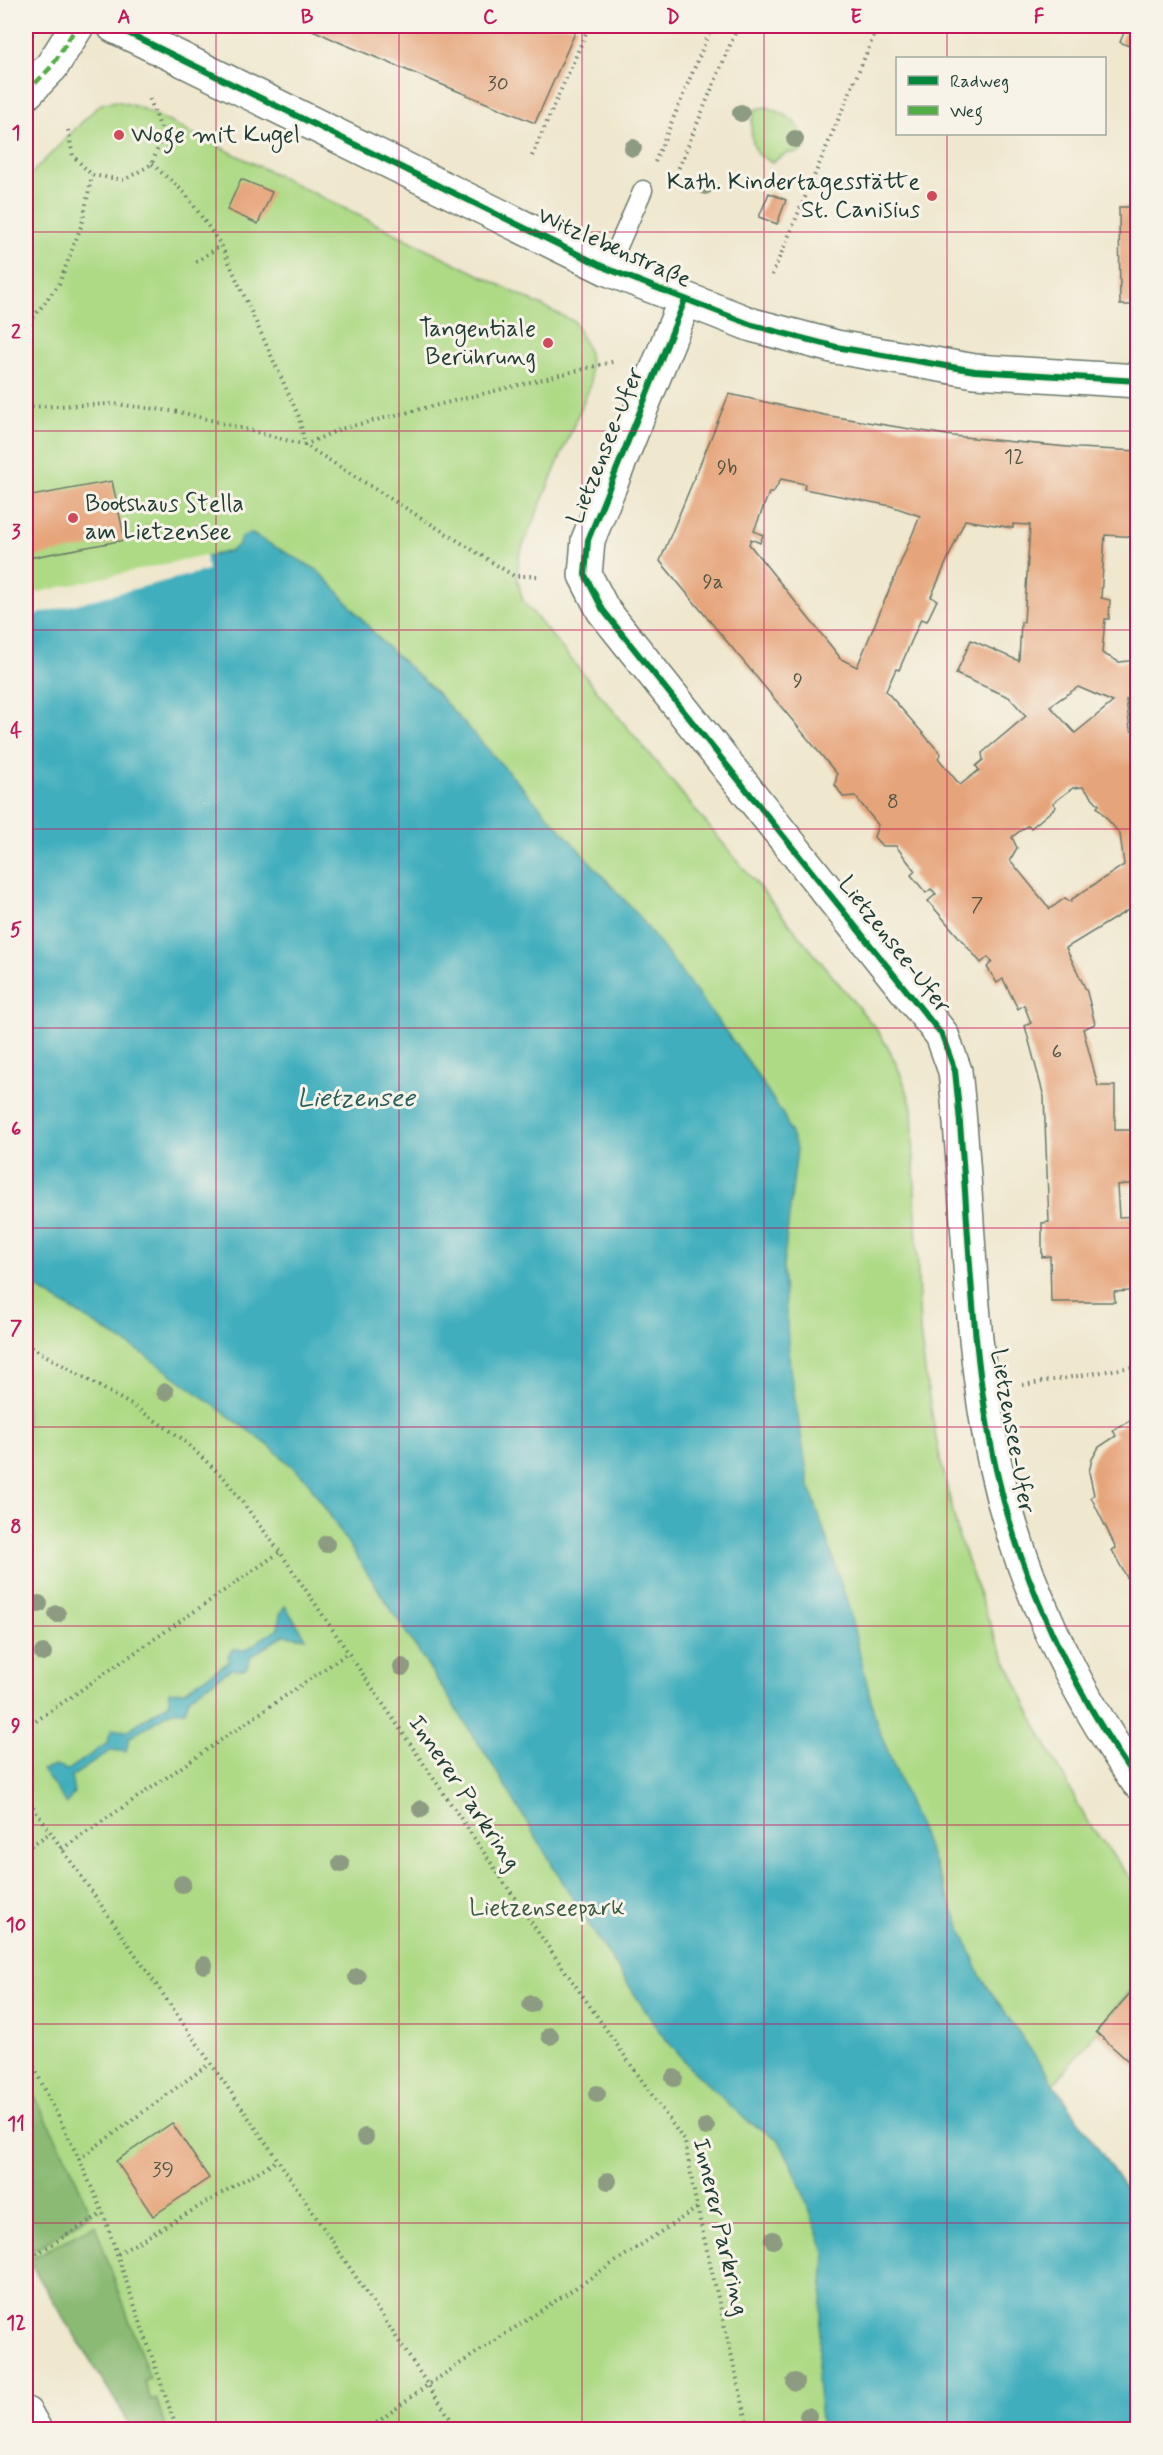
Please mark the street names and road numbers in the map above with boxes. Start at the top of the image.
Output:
street label: Witzlebenstraße [532,200,696,296]
street label: Lietzensee-Ufer [560,363,652,529]
street label: Lietzensee-Ufer [831,870,957,1020]
street label: Lietzensee-Ufer [982,1346,1042,1516]
street label: Innerer Parkring [401,1709,527,1877]
street label: Innerer Parkring [685,2135,755,2319]

